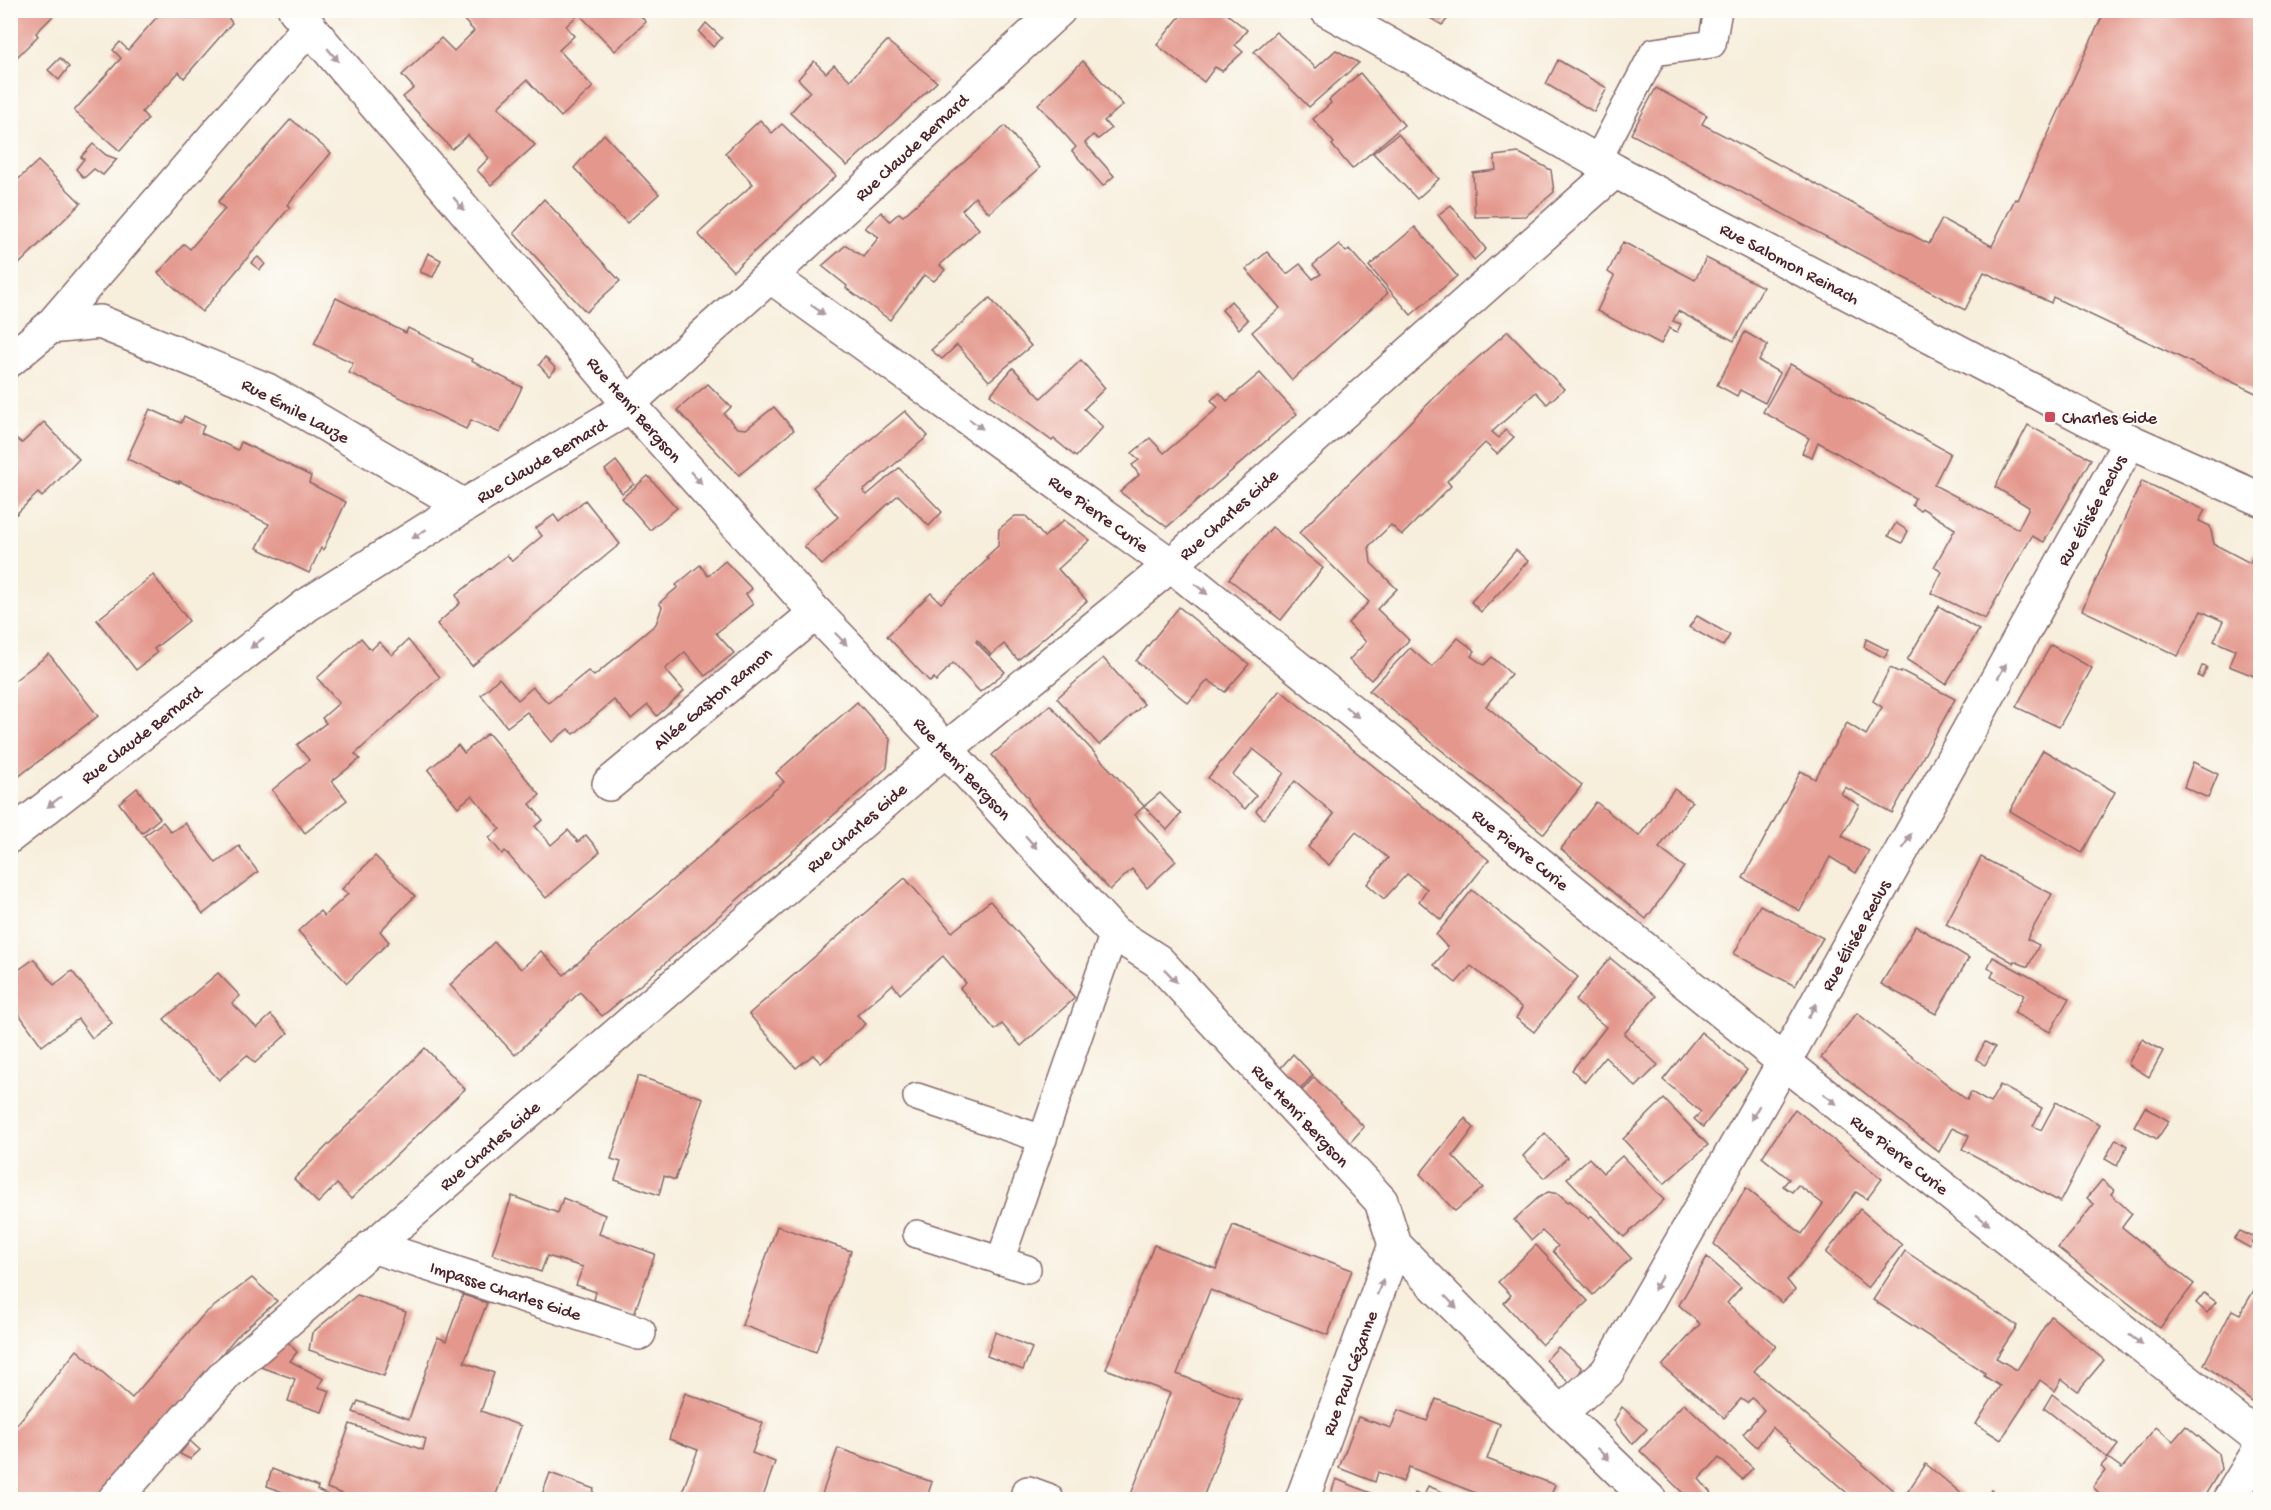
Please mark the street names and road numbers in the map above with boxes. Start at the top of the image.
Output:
street label: Rue Claude Bernard [851,90,975,207]
street label: Rue Salomon Reinach [1715,220,1862,311]
street label: Rue Henri Bergson [581,353,685,468]
street label: Rue Émile Lauze [237,375,353,450]
street label: Rue Claude Bernard [473,414,612,509]
street label: Rue Élisée Reclus [2054,451,2133,570]
street label: Rue Charles Gide [1176,465,1284,566]
street label: Rue Pierre Curie [1043,472,1152,559]
street label: Allée Gaston Ramon [650,644,778,756]
street label: Rue Claude Bernard [78,681,208,790]
street label: Rue Henri Bergson [908,714,1015,826]
street label: Rue Charles Gide [803,779,913,878]
street label: Rue Pierre Curie [1467,805,1573,897]
street label: Rue Élisée Reclus [1818,876,1897,995]
street label: Rue Henri Bergson [1246,1061,1353,1173]
street label: Rue Charles Gide [436,1097,546,1196]
street label: Rue Pierre Curie [1845,1111,1952,1201]
street label: Impasse Charles Gide [427,1258,584,1327]
street label: Rue Paul Cézanne [1319,1308,1384,1439]

